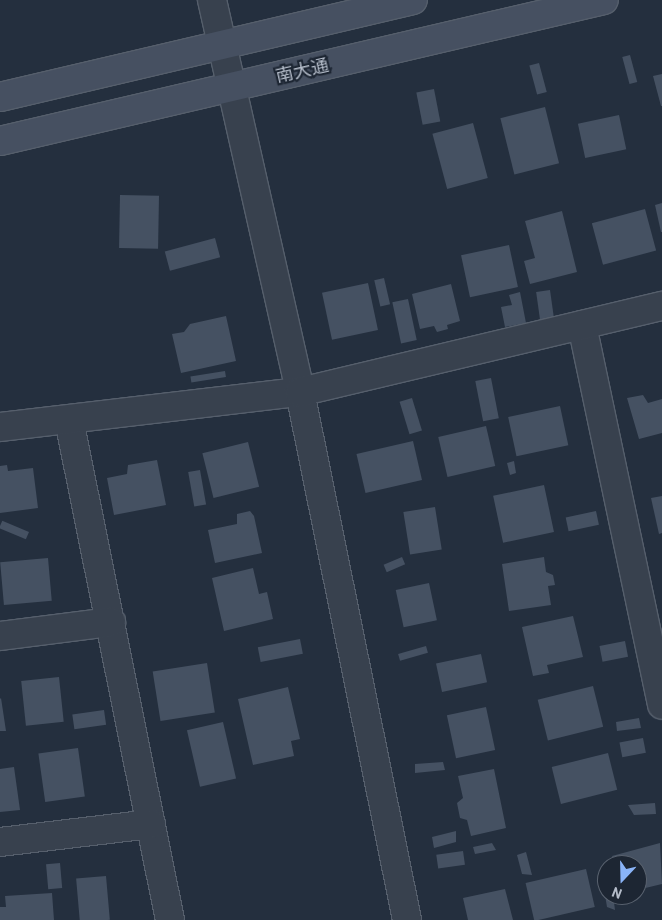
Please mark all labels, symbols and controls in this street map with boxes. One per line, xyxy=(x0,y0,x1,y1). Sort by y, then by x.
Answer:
street label: 南大通 xyxy=(273,53,331,87)
north arrow xyxy=(597,855,647,905)
text: N xyxy=(609,884,624,903)

